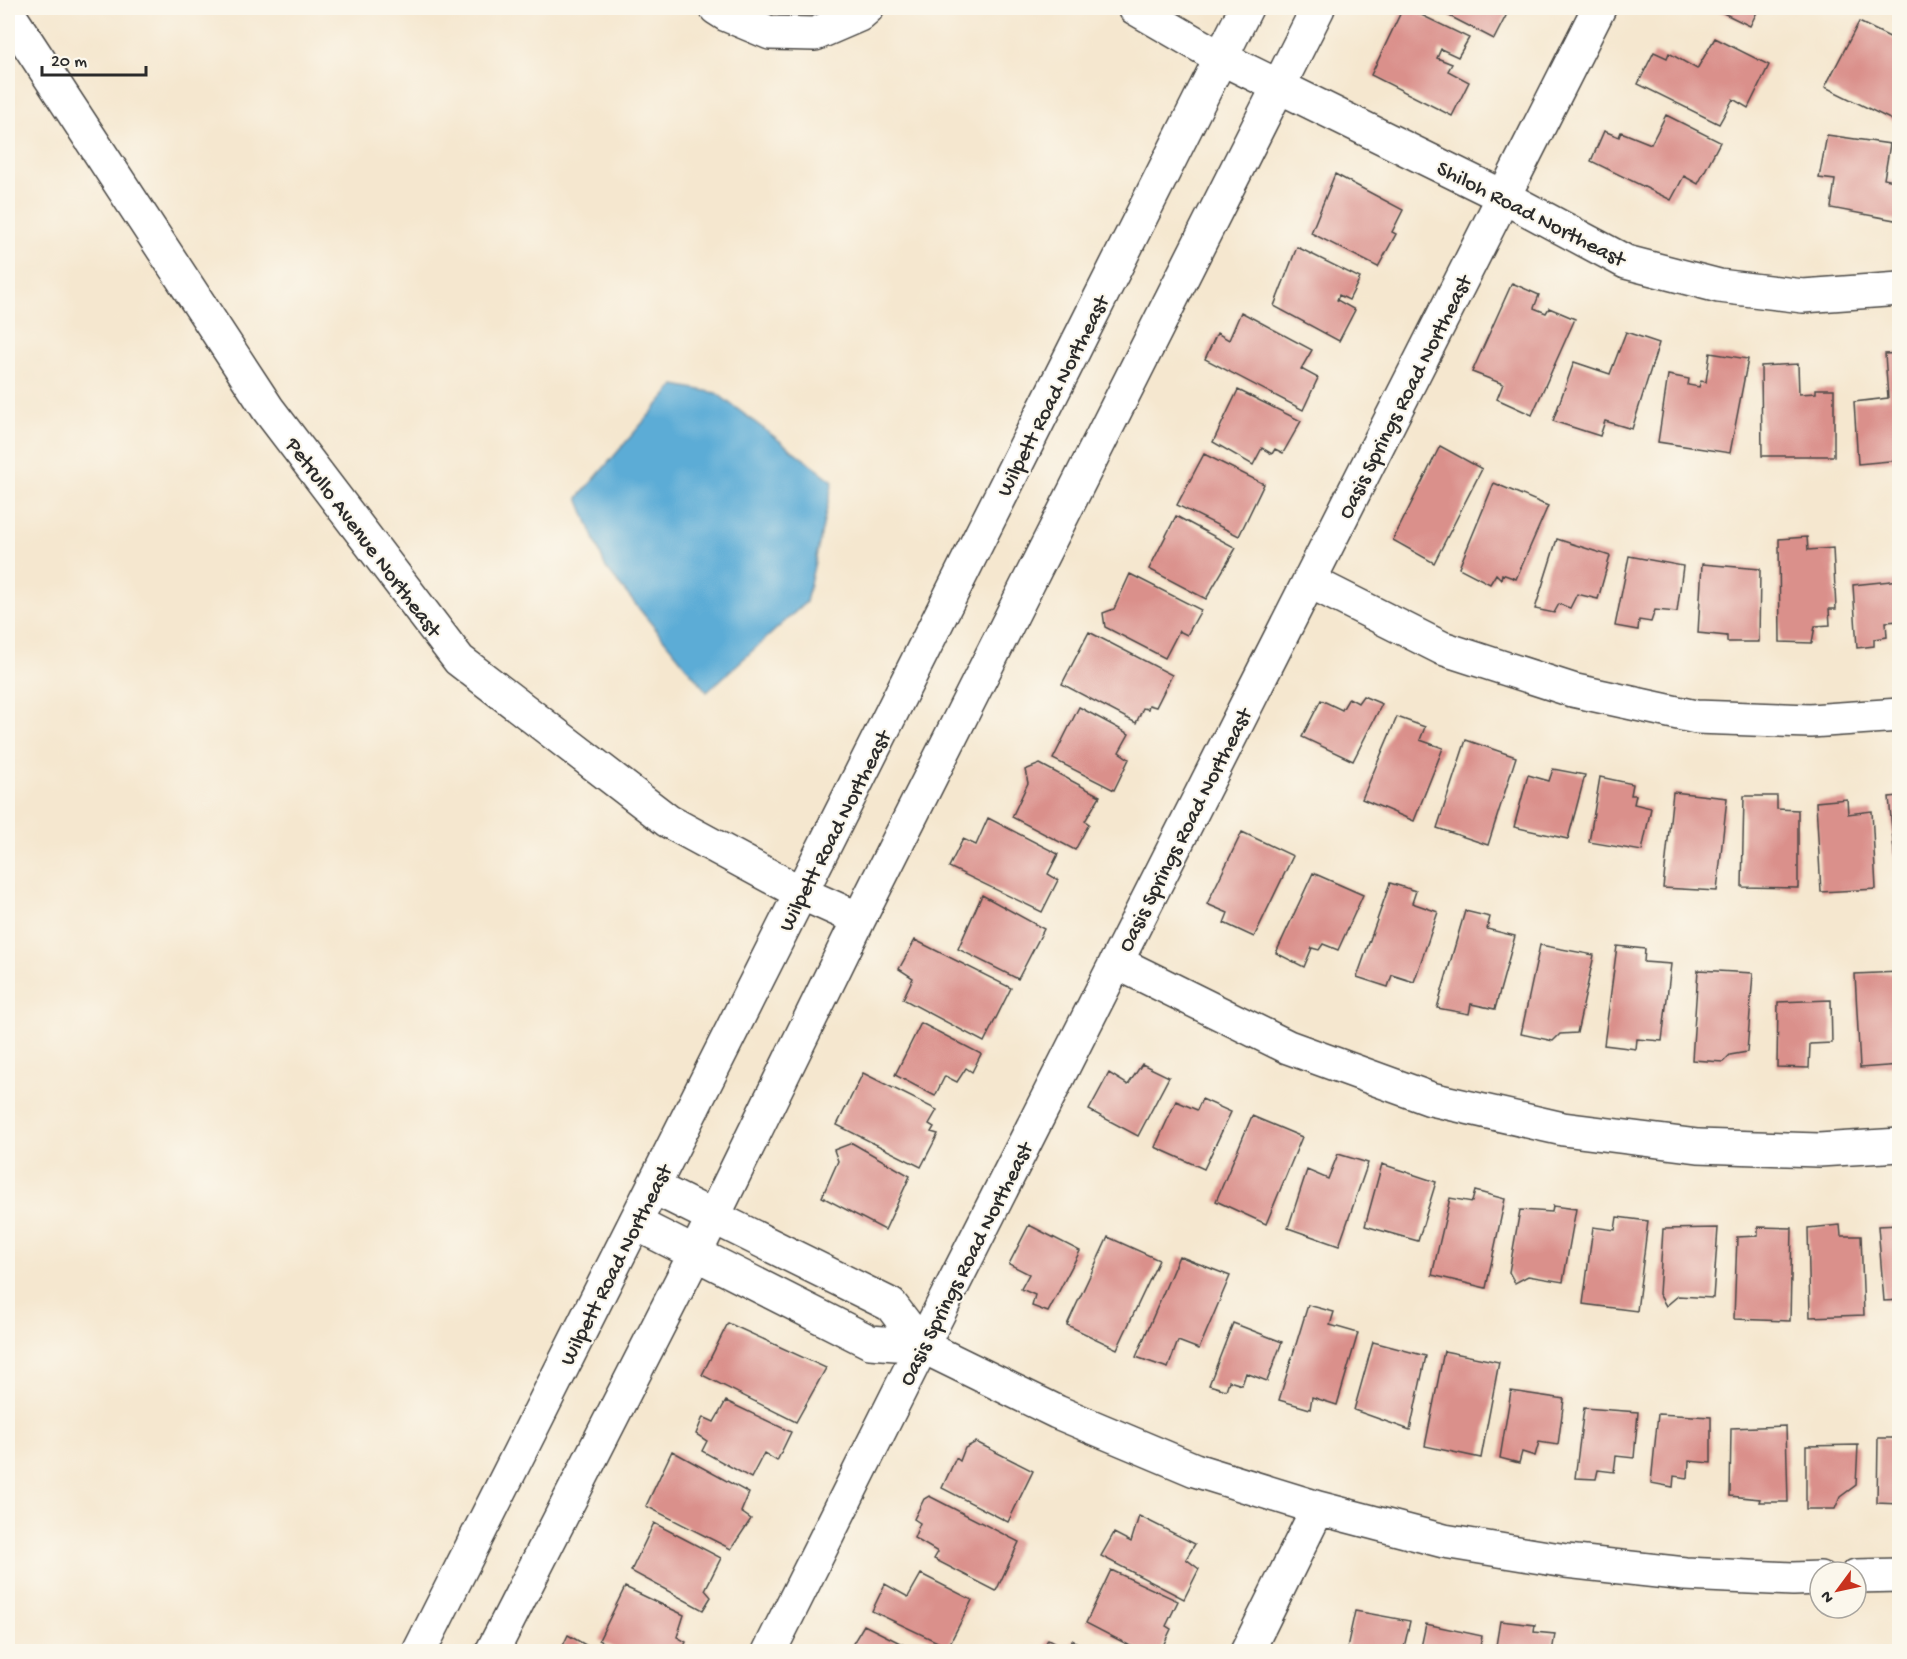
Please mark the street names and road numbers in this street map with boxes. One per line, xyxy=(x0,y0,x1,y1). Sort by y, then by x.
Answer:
street label: Shiloh Road Northeast xyxy=(1431,157,1631,275)
street label: Oasis Springs Road Northeast xyxy=(1334,270,1480,524)
street label: Wilpett Road Northeast xyxy=(993,290,1117,502)
street label: Petrullo Avenue Northeast xyxy=(278,433,447,645)
street label: Oasis Springs Road Northeast xyxy=(1114,703,1260,957)
street label: Wilpett Road Northeast xyxy=(775,725,899,937)
street label: Oasis Springs Road Northeast xyxy=(895,1137,1041,1391)
street label: Wilpett Road Northeast xyxy=(556,1159,680,1371)

